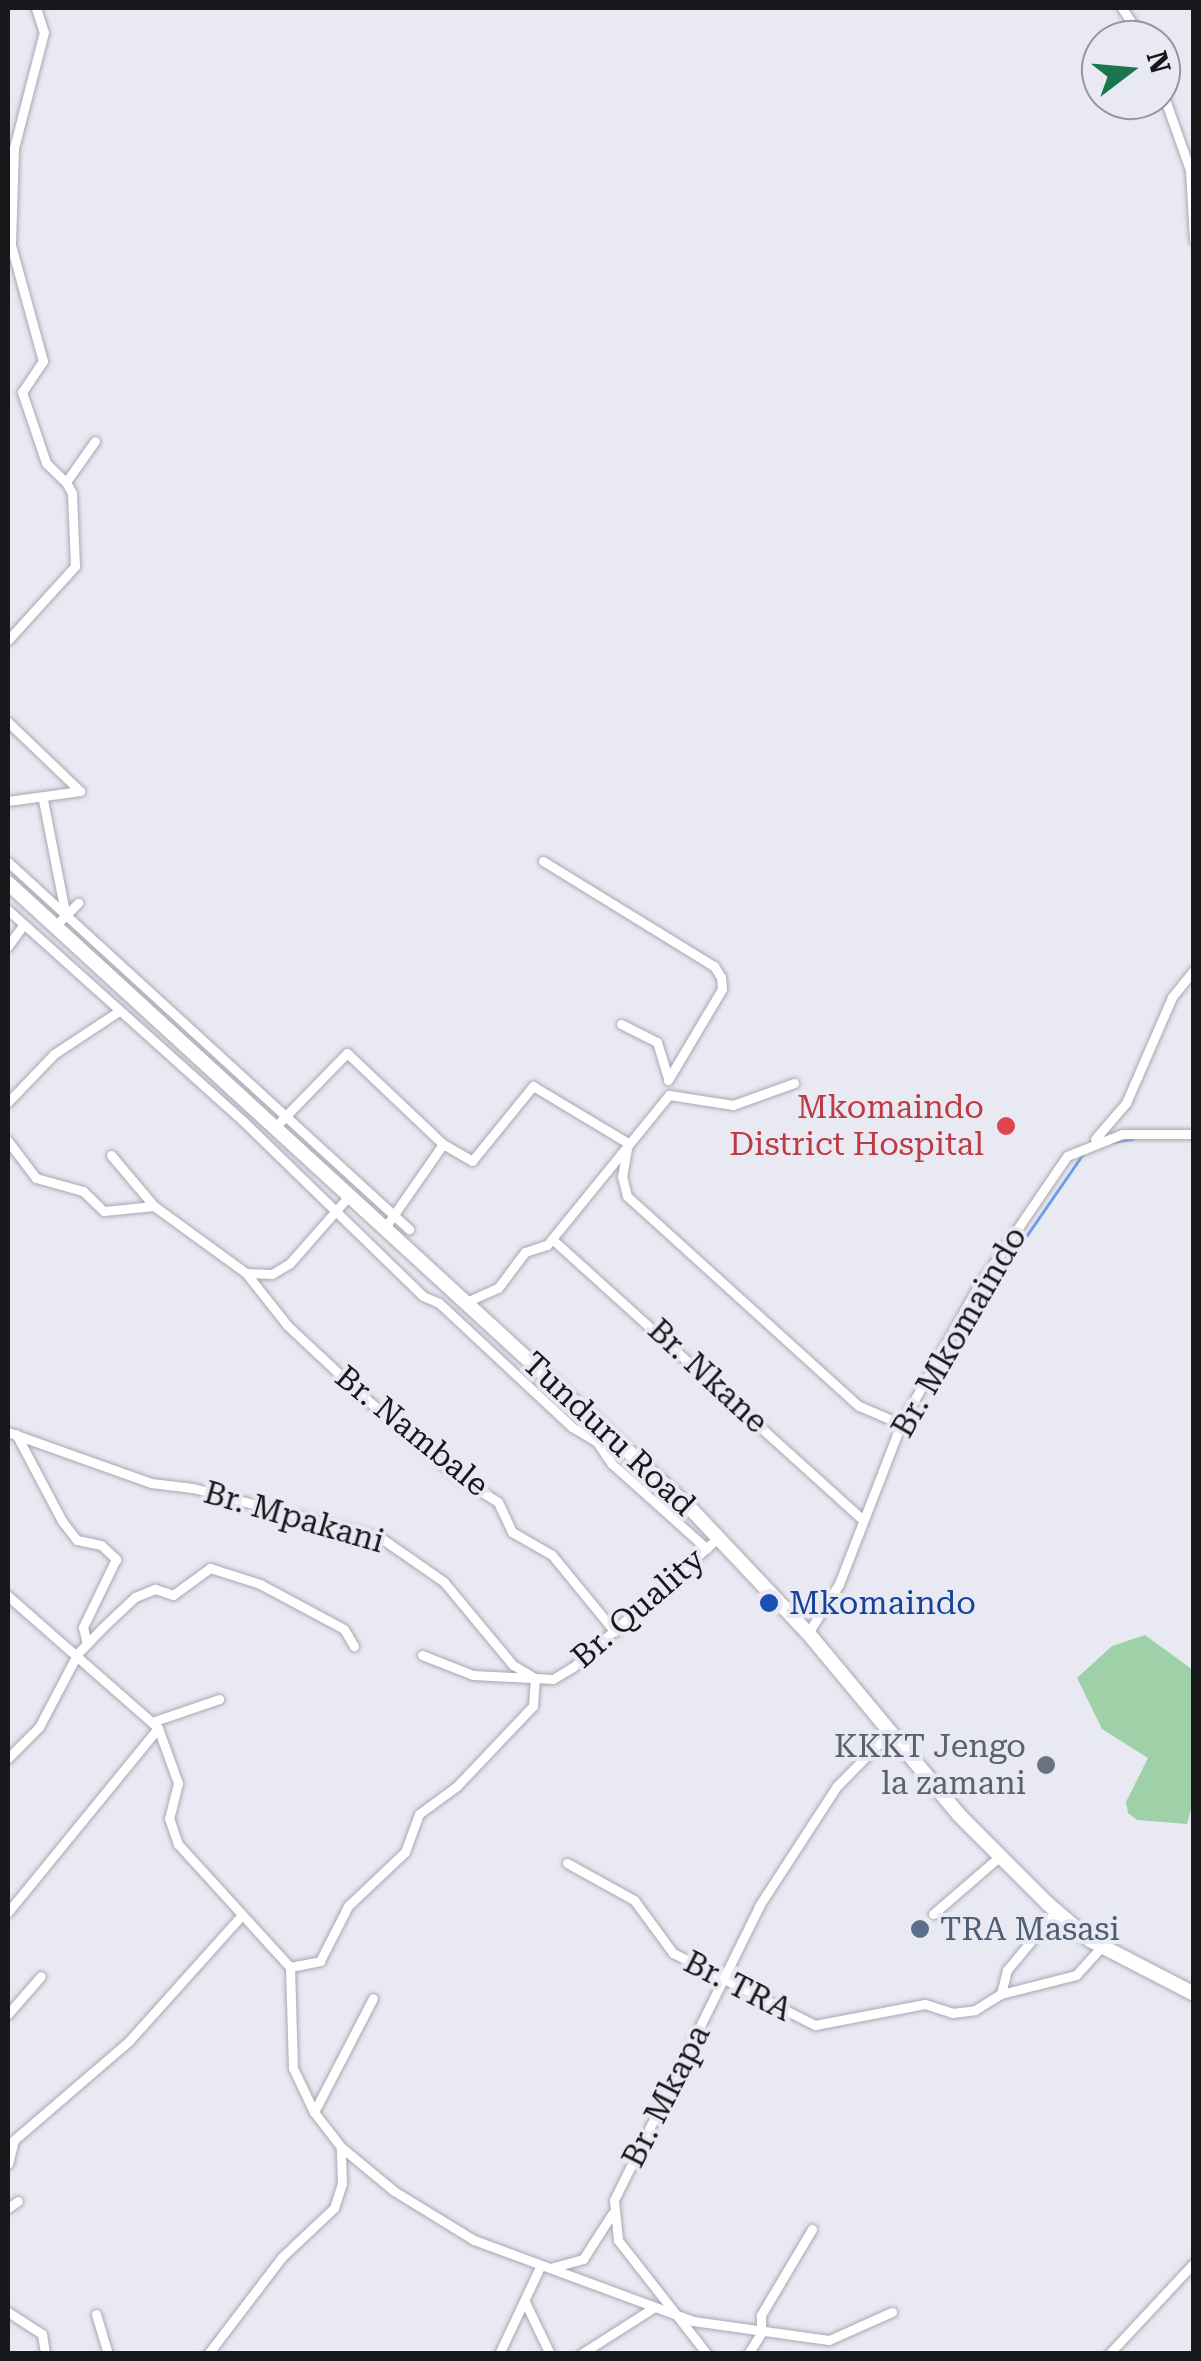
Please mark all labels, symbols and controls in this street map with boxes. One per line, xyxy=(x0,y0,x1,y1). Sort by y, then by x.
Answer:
north arrow xyxy=(1081,20,1181,120)
text: N xyxy=(1140,47,1177,77)
place label: Mkomaindo District Hospital xyxy=(729,1089,984,1164)
marker: Mkomaindo District Hospital xyxy=(993,1113,1019,1139)
street label: Br. Mkomaindo xyxy=(883,1220,1035,1444)
street label: Br. Nkane xyxy=(640,1311,776,1441)
street label: Tunduru Road xyxy=(515,1344,703,1524)
street label: Br. Nambale xyxy=(328,1358,496,1504)
street label: Br. Mpakani xyxy=(200,1473,388,1561)
street label: Br. Quality xyxy=(564,1540,712,1676)
place label: Mkomaindo xyxy=(789,1584,976,1622)
marker: Mkomaindo xyxy=(758,1592,780,1614)
place label: KKKT Jengo la zamani xyxy=(834,1728,1026,1803)
marker: KKKT Jengo la zamani xyxy=(1035,1754,1057,1776)
place label: TRA Masasi xyxy=(940,1910,1120,1948)
marker: TRA Masasi xyxy=(909,1918,931,1940)
street label: Br. TRA xyxy=(678,1943,798,2029)
street label: Br. Mkapa xyxy=(614,2018,718,2174)

